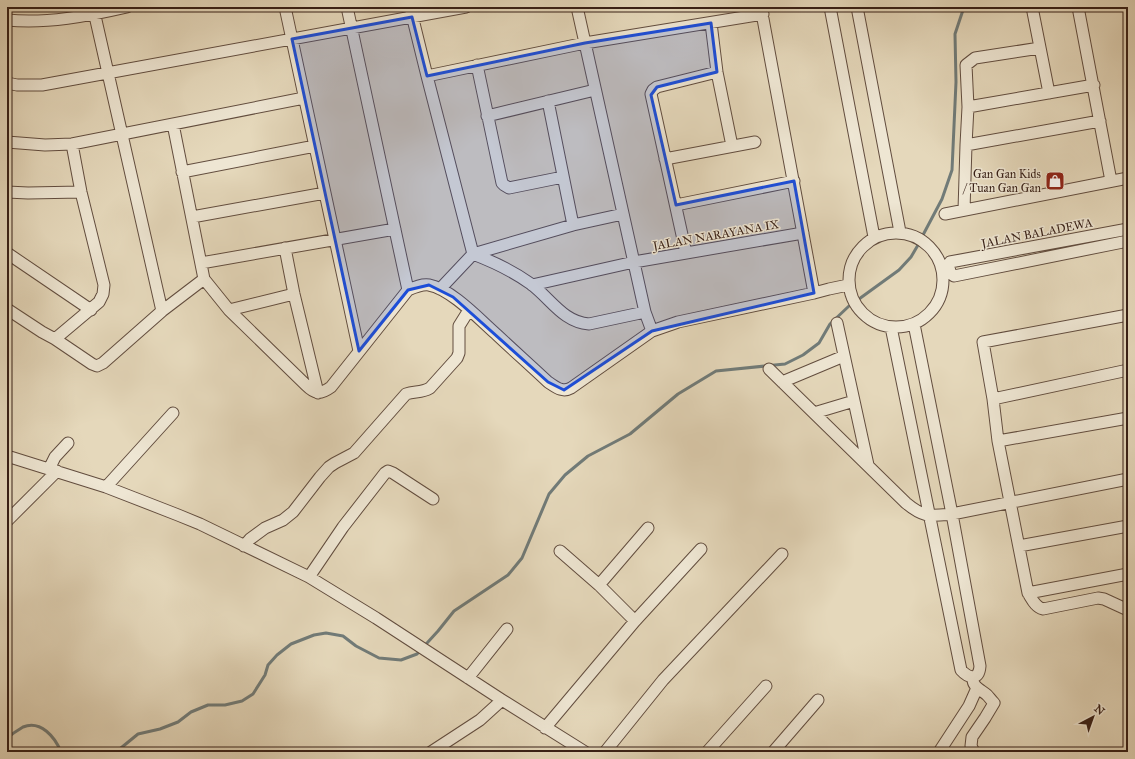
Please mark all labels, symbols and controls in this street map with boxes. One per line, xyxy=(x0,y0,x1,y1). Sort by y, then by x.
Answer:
place label: Gan Gan Kids / Tuan Gan Gan xyxy=(962,167,1042,195)
shop icon: Gan Gan Kids / Tuan Gan Gan xyxy=(1044,170,1066,192)
street label: JALAN BALADEWA xyxy=(978,215,1094,252)
street label: JALAN NARAYANA IX xyxy=(650,217,781,254)
north arrow xyxy=(1073,697,1113,737)
text: N xyxy=(1091,702,1108,718)

